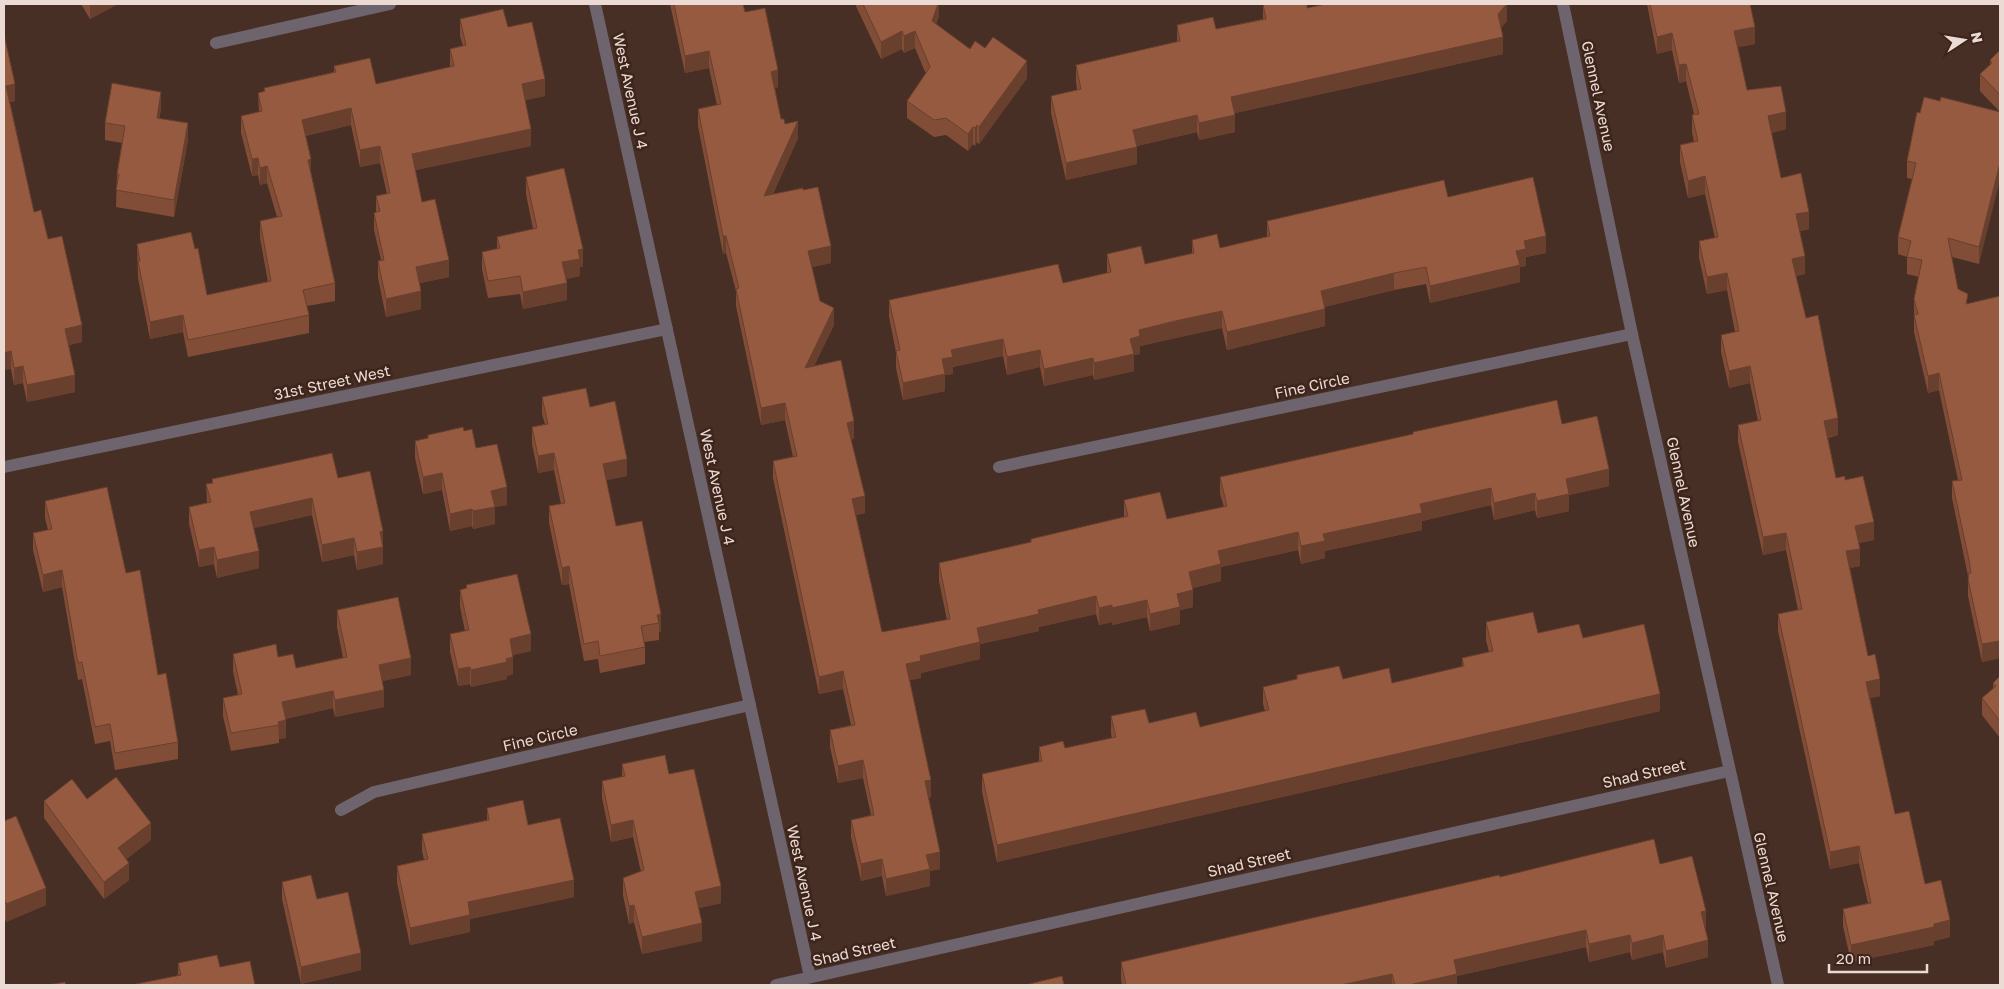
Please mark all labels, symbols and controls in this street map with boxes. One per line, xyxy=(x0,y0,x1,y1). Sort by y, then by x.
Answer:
north arrow xyxy=(1939,15,1989,65)
text: N xyxy=(1968,30,1987,44)
street label: West Avenue J 4 xyxy=(610,31,652,151)
street label: Glennel Avenue xyxy=(1578,39,1620,153)
street label: 31st Street West xyxy=(272,361,392,403)
street label: Fine Circle xyxy=(1273,368,1351,402)
street label: West Avenue J 4 xyxy=(697,427,739,547)
street label: Glennel Avenue xyxy=(1663,435,1705,549)
street label: Fine Circle xyxy=(501,720,579,754)
street label: Shad Street xyxy=(1601,755,1687,791)
street label: West Avenue J 4 xyxy=(784,823,826,943)
street label: Glennel Avenue xyxy=(1751,830,1793,944)
street label: Shad Street xyxy=(1206,844,1292,880)
street label: Shad Street xyxy=(811,933,897,969)
scale bar xyxy=(1829,942,1926,974)
text: 20 m xyxy=(1836,949,1871,967)

